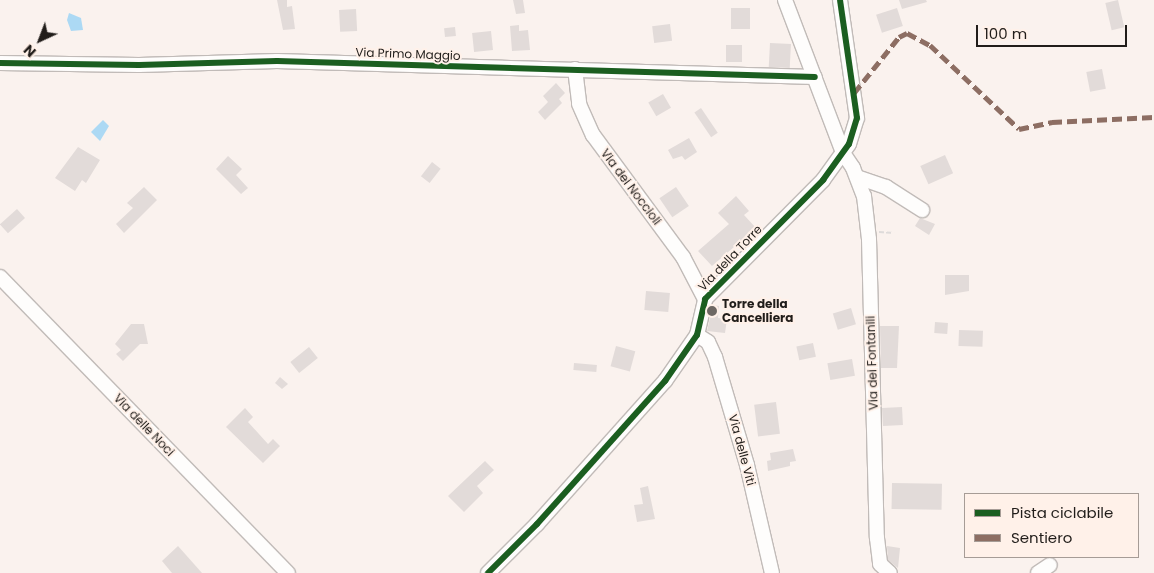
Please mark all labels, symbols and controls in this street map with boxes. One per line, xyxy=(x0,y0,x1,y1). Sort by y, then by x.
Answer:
north arrow xyxy=(15,15,65,65)
scale bar xyxy=(979,15,1130,47)
text: 100 m xyxy=(984,23,1027,44)
text: N xyxy=(19,40,40,62)
street label: Via Primo Maggio xyxy=(355,45,461,63)
street label: Via dei Noccioli xyxy=(598,146,664,228)
street label: Via della Torre xyxy=(695,222,765,294)
place label: Torre della Cancelliera xyxy=(722,297,793,325)
marker: Torre della Cancelliera xyxy=(706,305,718,317)
street label: Via dei Fontanili xyxy=(863,316,881,410)
street label: Via delle Noci xyxy=(111,391,177,459)
street label: Via delle Viti xyxy=(726,413,758,487)
legend xyxy=(964,493,1139,558)
text: Pista ciclabile xyxy=(1011,502,1113,523)
text: Sentiero xyxy=(1011,527,1072,548)

